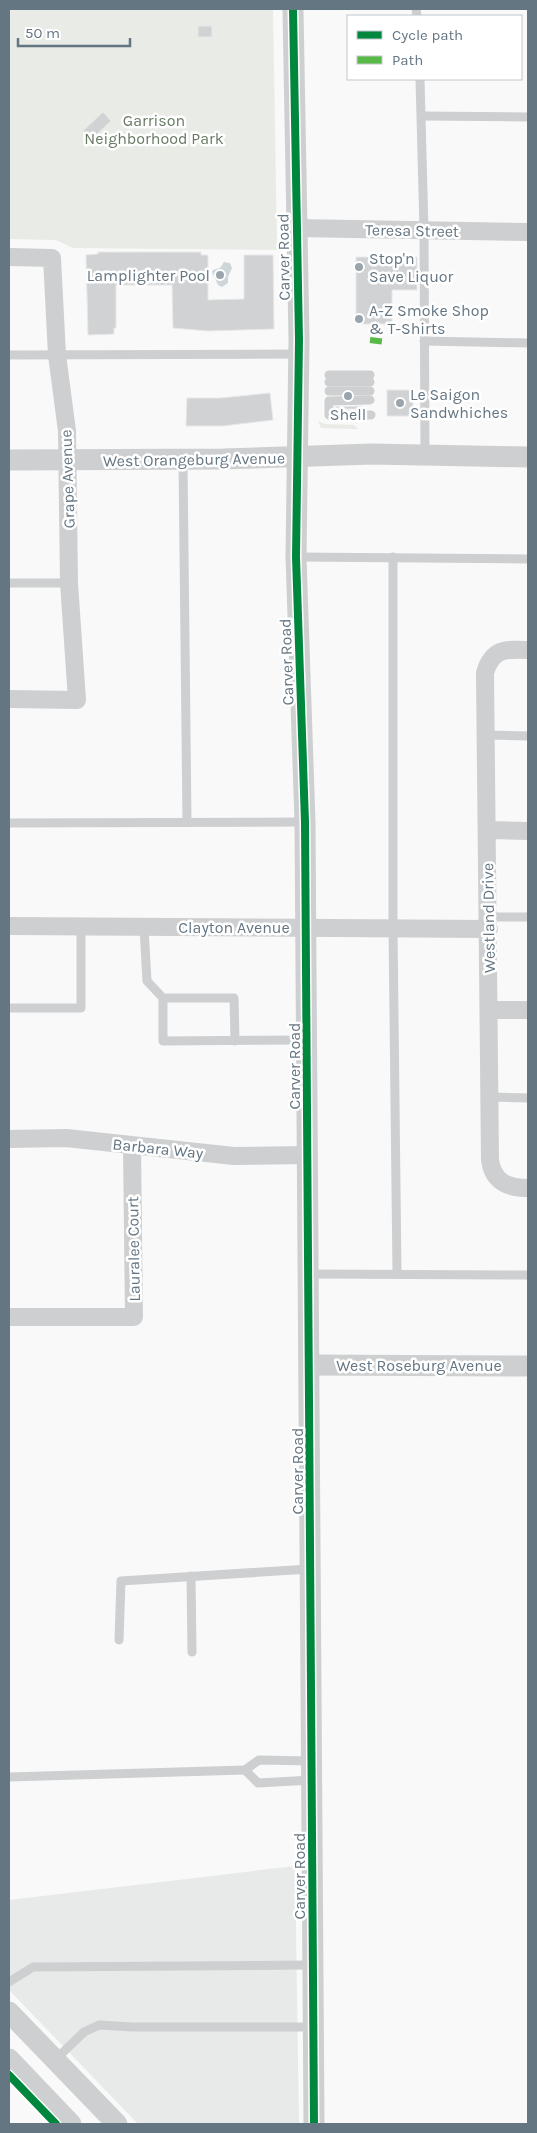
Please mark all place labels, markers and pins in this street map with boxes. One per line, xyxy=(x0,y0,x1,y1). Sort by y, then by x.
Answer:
place label: Stop'n Save Liquor xyxy=(369,249,454,286)
marker: Stop'n Save Liquor xyxy=(353,261,365,273)
place label: Lamplighter Pool xyxy=(87,266,210,285)
marker: Lamplighter Pool xyxy=(214,269,226,281)
place label: A-Z Smoke Shop & T-Shirts xyxy=(369,301,489,338)
marker: A-Z Smoke Shop & T-Shirts xyxy=(353,313,365,325)
place label: Le Saigon Sandwhiches xyxy=(410,385,508,422)
marker: Shell xyxy=(342,390,354,402)
marker: Le Saigon Sandwhiches xyxy=(394,397,406,409)
place label: Shell xyxy=(330,405,366,424)

